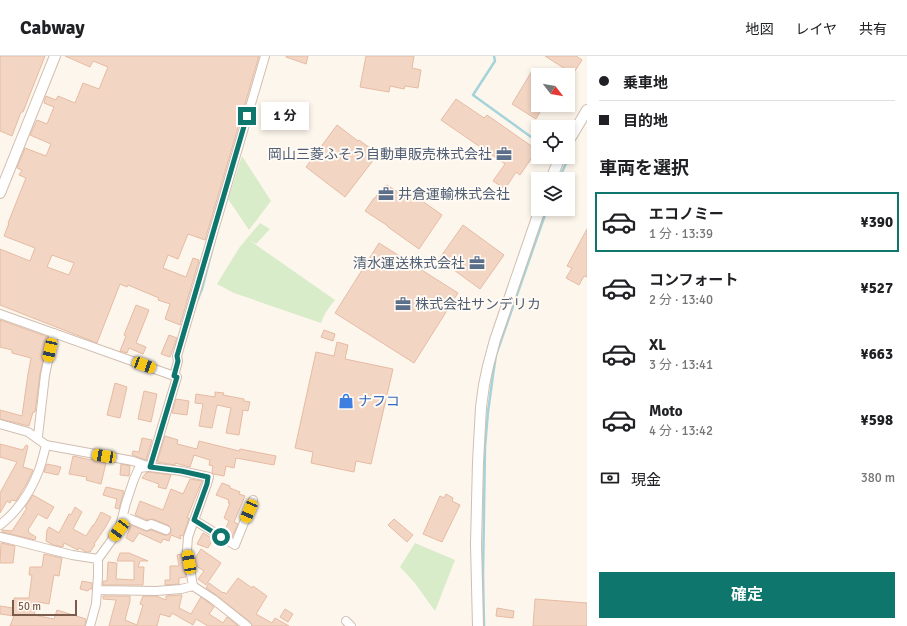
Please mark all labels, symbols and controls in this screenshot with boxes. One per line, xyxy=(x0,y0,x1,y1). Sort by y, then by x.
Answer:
text: Cabway xyxy=(20,16,85,40)
text: 地図 xyxy=(745,21,773,38)
text: レイヤ xyxy=(795,21,837,38)
text: 共有 xyxy=(859,21,887,38)
north arrow xyxy=(531,68,575,112)
map controls xyxy=(531,68,575,216)
text: 乗車地 xyxy=(623,74,668,92)
callout: 1 分 xyxy=(261,102,309,130)
route end xyxy=(238,107,256,125)
text: 1 分 xyxy=(274,108,296,124)
text: 目的地 xyxy=(623,112,668,130)
button: locate xyxy=(531,120,575,164)
office icon: 岡山三菱ふそう自動車販売株式会社 xyxy=(495,145,513,163)
place label: 岡山三菱ふそう自動車販売株式会社 xyxy=(268,146,492,163)
text: 車両を選択 xyxy=(599,157,689,179)
button: layers xyxy=(531,172,575,216)
office icon: 井倉運輸株式会社 xyxy=(377,185,395,203)
place label: 井倉運輸株式会社 xyxy=(398,186,510,203)
icon: car xyxy=(601,204,637,240)
text: エコノミー xyxy=(649,205,724,223)
text: ¥390 xyxy=(861,213,893,231)
text: 1 分 · 13:39 xyxy=(649,226,713,242)
office icon: 清水運送株式会社 xyxy=(468,254,486,272)
place label: 清水運送株式会社 xyxy=(353,255,465,272)
icon: car xyxy=(601,270,637,306)
text: コンフォート xyxy=(649,271,739,289)
text: ¥527 xyxy=(861,279,893,297)
text: 2 分 · 13:40 xyxy=(649,292,713,308)
office icon: 株式会社サンデリカ xyxy=(394,295,412,313)
place label: 株式会社サンデリカ xyxy=(415,296,541,313)
icon: car xyxy=(601,336,637,372)
text: XL xyxy=(649,336,666,354)
car xyxy=(42,337,58,363)
text: ¥663 xyxy=(861,345,893,363)
car xyxy=(131,355,157,375)
text: 3 分 · 13:41 xyxy=(649,357,713,373)
shop icon: ナフコ xyxy=(337,392,355,410)
place label: ナフコ xyxy=(358,393,400,410)
icon: car xyxy=(601,402,637,438)
text: Moto xyxy=(649,402,683,420)
text: ¥598 xyxy=(861,411,893,429)
text: 4 分 · 13:42 xyxy=(649,423,713,439)
car xyxy=(91,448,117,464)
icon: cash xyxy=(599,467,621,489)
text: 380 m xyxy=(861,470,895,486)
text: 現金 xyxy=(631,471,661,489)
car xyxy=(239,498,259,524)
car xyxy=(107,517,131,543)
route start xyxy=(212,528,230,546)
car xyxy=(181,549,197,575)
button: 確定 xyxy=(599,572,895,618)
scale bar xyxy=(12,598,77,617)
text: 50 m xyxy=(18,600,41,613)

